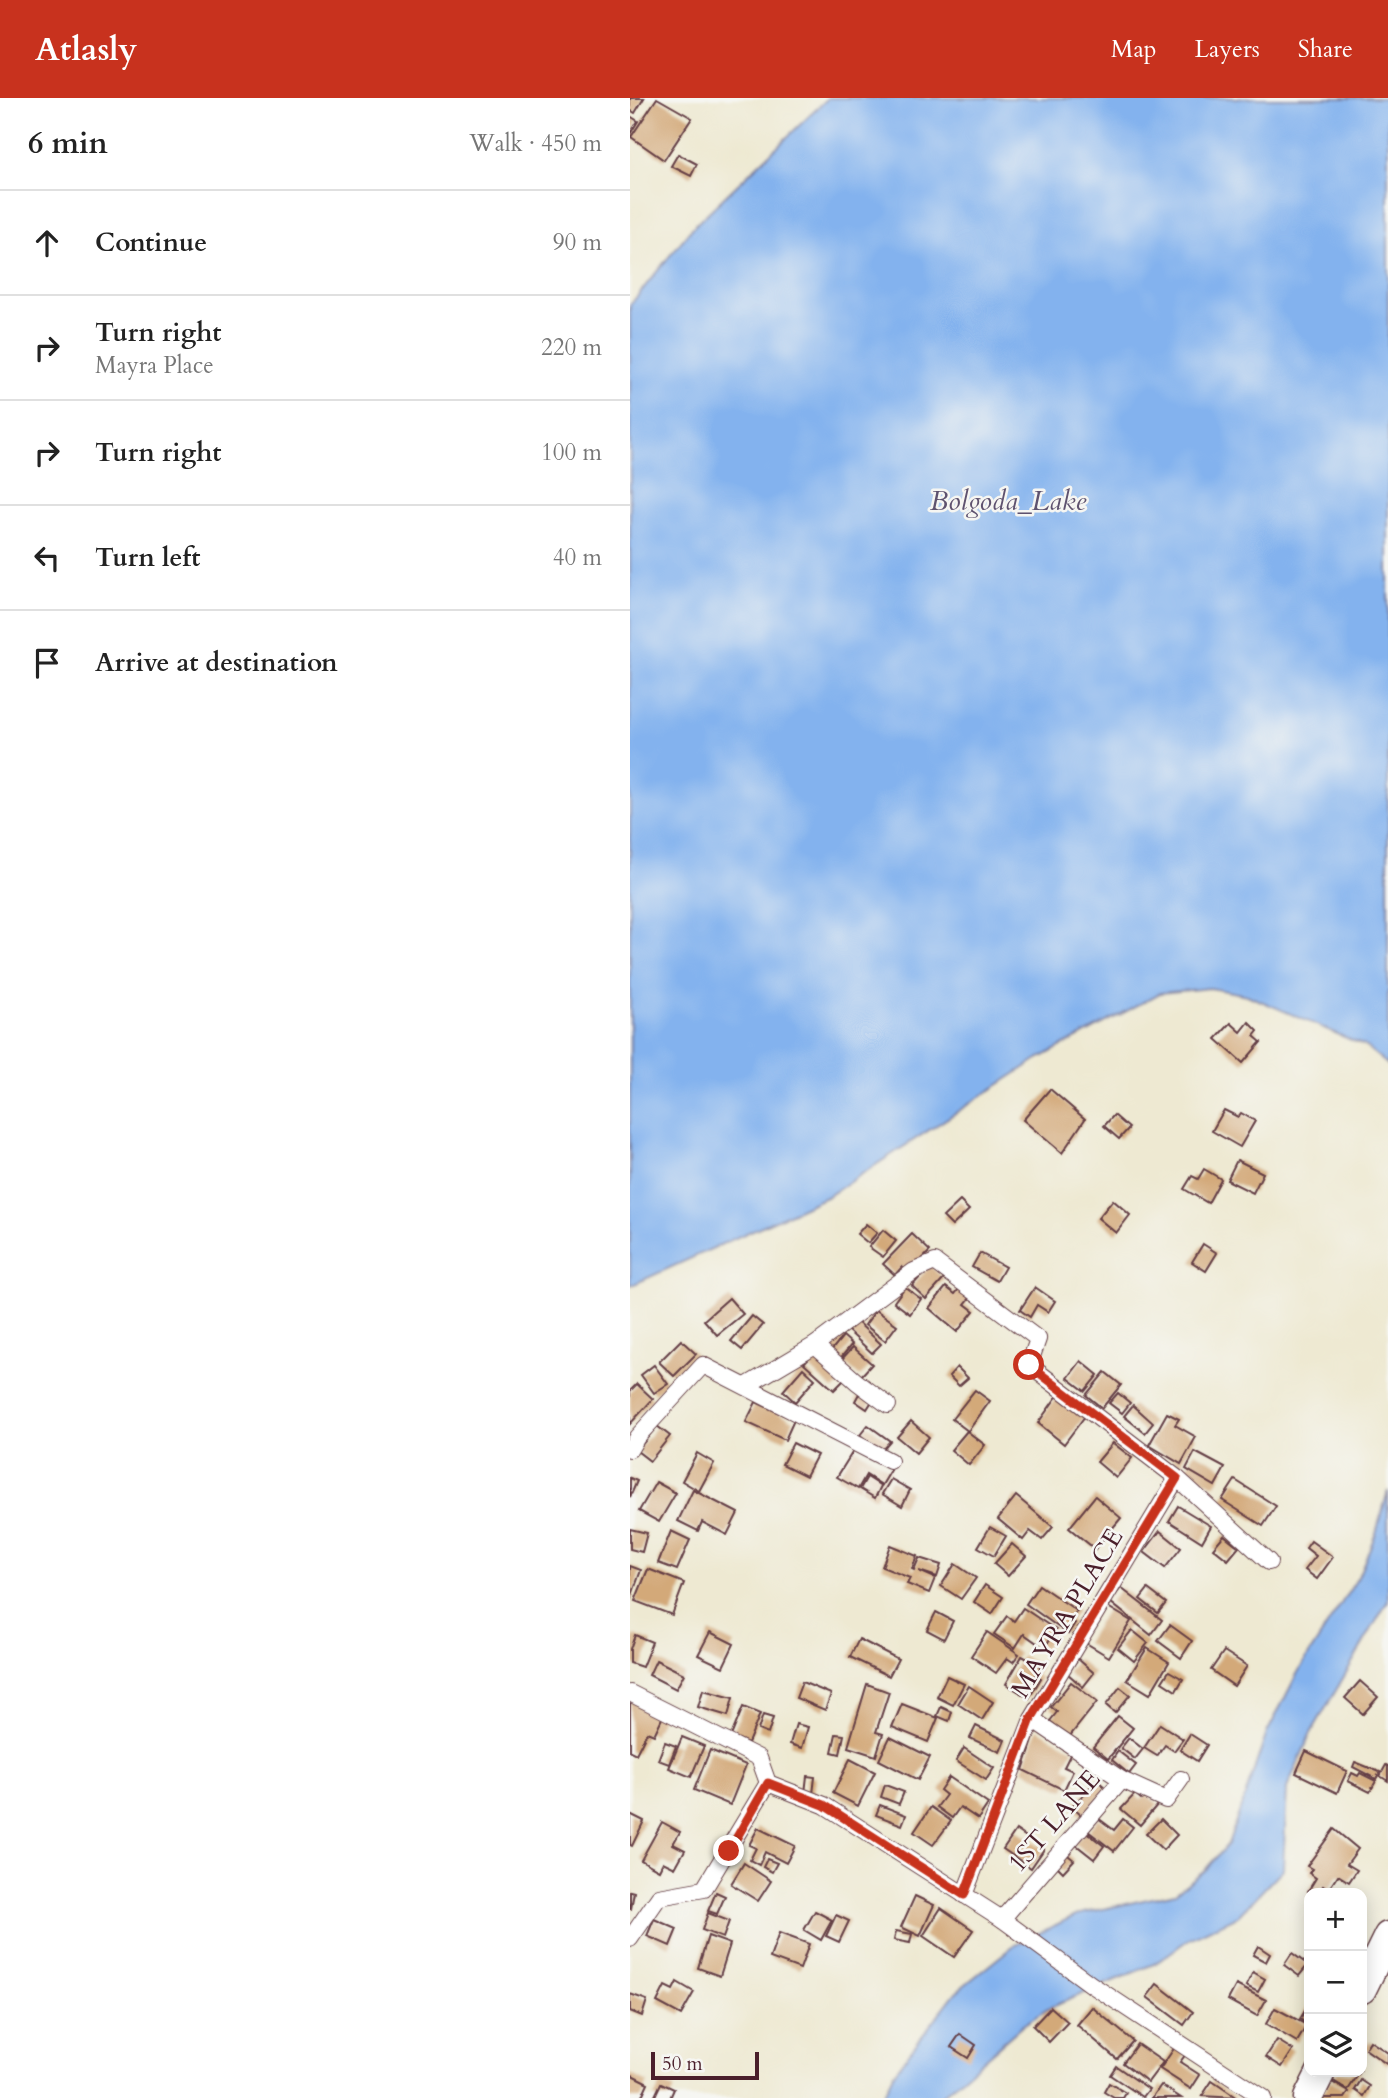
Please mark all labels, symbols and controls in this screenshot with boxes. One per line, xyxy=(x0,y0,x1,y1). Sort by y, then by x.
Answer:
text: Atlasly xyxy=(35,27,137,72)
text: Map xyxy=(1111,33,1157,66)
text: Layers xyxy=(1195,33,1260,66)
text: Share xyxy=(1298,33,1353,66)
text: 6 min xyxy=(28,123,108,164)
text: Walk · 450 m xyxy=(469,128,602,159)
icon: ahead xyxy=(28,224,66,262)
text: Continue xyxy=(95,225,207,260)
text: 90 m xyxy=(553,227,602,258)
text: Turn right xyxy=(95,315,222,350)
icon: right xyxy=(28,329,66,367)
text: 220 m xyxy=(541,332,602,363)
text: Mayra Place xyxy=(95,350,214,381)
icon: right xyxy=(28,434,66,472)
text: Turn right xyxy=(95,435,222,470)
text: 100 m xyxy=(541,437,602,468)
water label: Bolgoda_Lake xyxy=(930,482,1087,520)
icon: left xyxy=(28,539,66,577)
text: Turn left xyxy=(95,540,200,575)
text: 40 m xyxy=(553,542,602,573)
icon: arrive xyxy=(28,644,66,682)
text: Arrive at destination xyxy=(95,645,338,680)
route start xyxy=(1013,1349,1044,1380)
street label: MAYRA PLACE xyxy=(1003,1522,1131,1704)
street label: 1ST LANE xyxy=(1000,1762,1108,1880)
route end xyxy=(713,1835,744,1866)
map controls xyxy=(1304,1888,1367,2077)
button: + xyxy=(1304,1888,1367,1951)
button: − xyxy=(1304,1951,1367,2014)
button: layers xyxy=(1304,2014,1367,2077)
scale bar xyxy=(651,2049,760,2081)
text: 50 m xyxy=(662,2051,703,2077)

